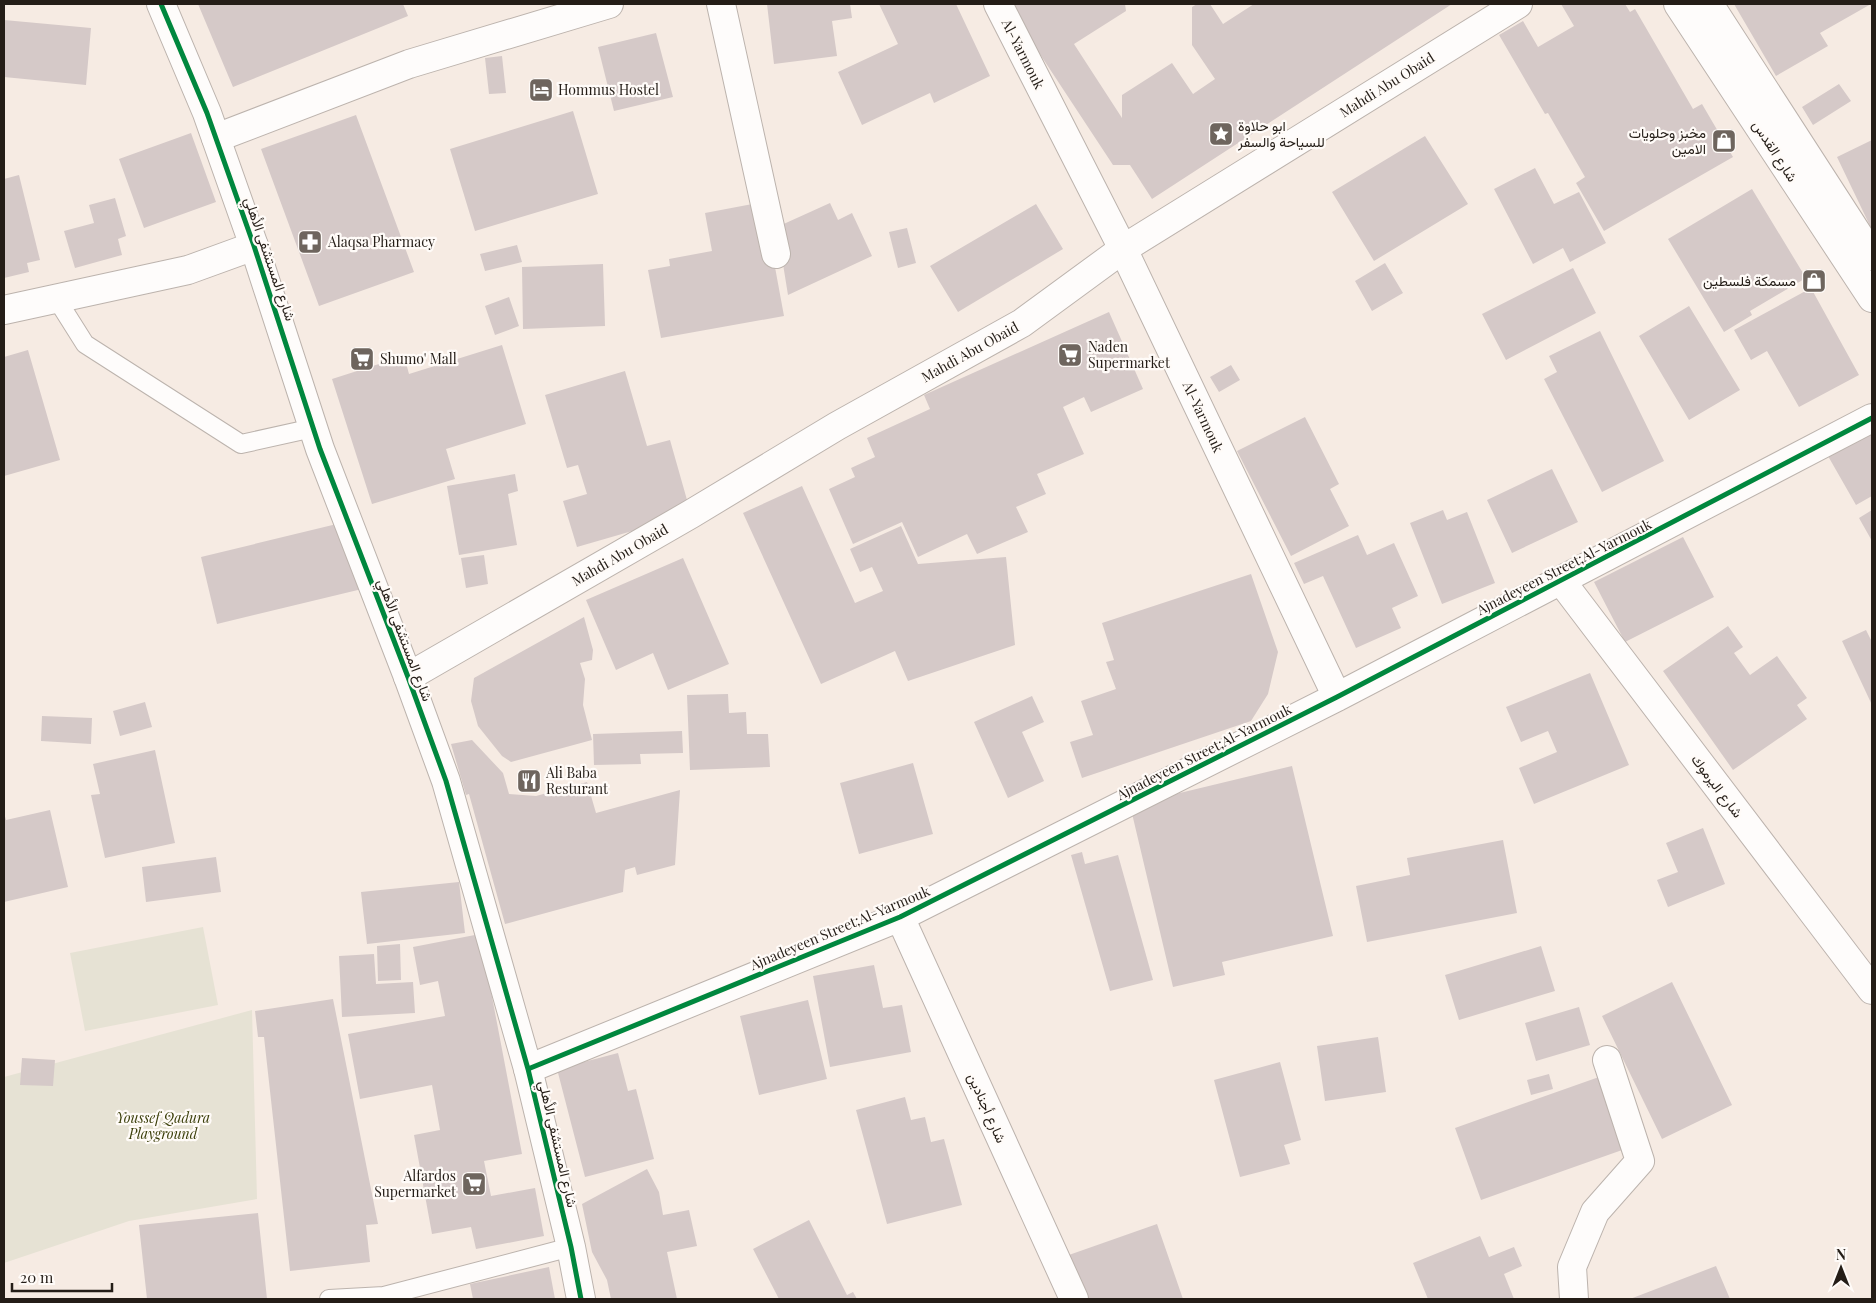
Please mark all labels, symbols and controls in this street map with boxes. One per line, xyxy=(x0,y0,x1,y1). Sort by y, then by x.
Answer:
street label: Al-Yarmouk xyxy=(997,15,1049,92)
street label: Mahdi Abu Obaid xyxy=(1336,48,1438,121)
hotel icon: Hommus Hostel xyxy=(528,77,554,103)
place label: Hommus Hostel xyxy=(558,80,659,99)
place label: ابو حلاوة للسياحة والسفر xyxy=(1237,116,1325,151)
street label: شارع القدس xyxy=(1747,116,1802,186)
place icon: ابو حلاوة للسياحة والسفر xyxy=(1208,121,1234,147)
place label: مخبز وحلويات الامين xyxy=(1629,123,1706,158)
shop icon: مخبز وحلويات الامين xyxy=(1711,128,1737,154)
street label: شارع المستشفى الأهلي xyxy=(238,194,301,324)
pharmacy icon: Alaqsa Pharmacy xyxy=(297,229,323,255)
place label: Alaqsa Pharmacy xyxy=(327,232,435,251)
shop icon: مسمكة فلسطين xyxy=(1801,268,1827,294)
place label: مسمكة فلسطين xyxy=(1703,271,1796,290)
street label: Mahdi Abu Obaid xyxy=(918,317,1022,386)
place label: Naden Supermarket xyxy=(1088,337,1171,372)
supermarket icon: Naden Supermarket xyxy=(1057,342,1083,368)
supermarket icon: Shumo' Mall xyxy=(349,346,375,372)
place label: Shumo' Mall xyxy=(380,349,457,368)
street label: Al-Yarmouk xyxy=(1178,377,1228,456)
street label: Ajnadeyeen Street;Al-Yarmouk xyxy=(1472,514,1655,619)
street label: Mahdi Abu Obaid xyxy=(568,519,671,590)
street label: شارع المستشفى الأهلي xyxy=(371,576,438,705)
street label: Ajnadeyeen Street;Al-Yarmouk xyxy=(1112,699,1295,804)
street label: شارع اليرموك xyxy=(1686,750,1748,823)
place label: Ali Baba Resturant xyxy=(545,763,609,798)
restaurant icon: Ali Baba Resturant xyxy=(516,768,542,794)
street label: Ajnadeyeen Street;Al-Yarmouk xyxy=(746,881,933,975)
street label: شارع أجنادين xyxy=(962,1070,1011,1146)
street label: شارع المستشفى الأهلي xyxy=(532,1079,582,1210)
park label: Youssef Qadura Playground xyxy=(116,1108,210,1143)
place label: Alfardos Supermarket xyxy=(374,1166,457,1201)
supermarket icon: Alfardos Supermarket xyxy=(461,1171,487,1197)
north arrow xyxy=(1816,1243,1866,1293)
text: N xyxy=(1836,1245,1846,1264)
scale bar xyxy=(12,1260,112,1292)
text: 20 m xyxy=(20,1267,54,1287)

